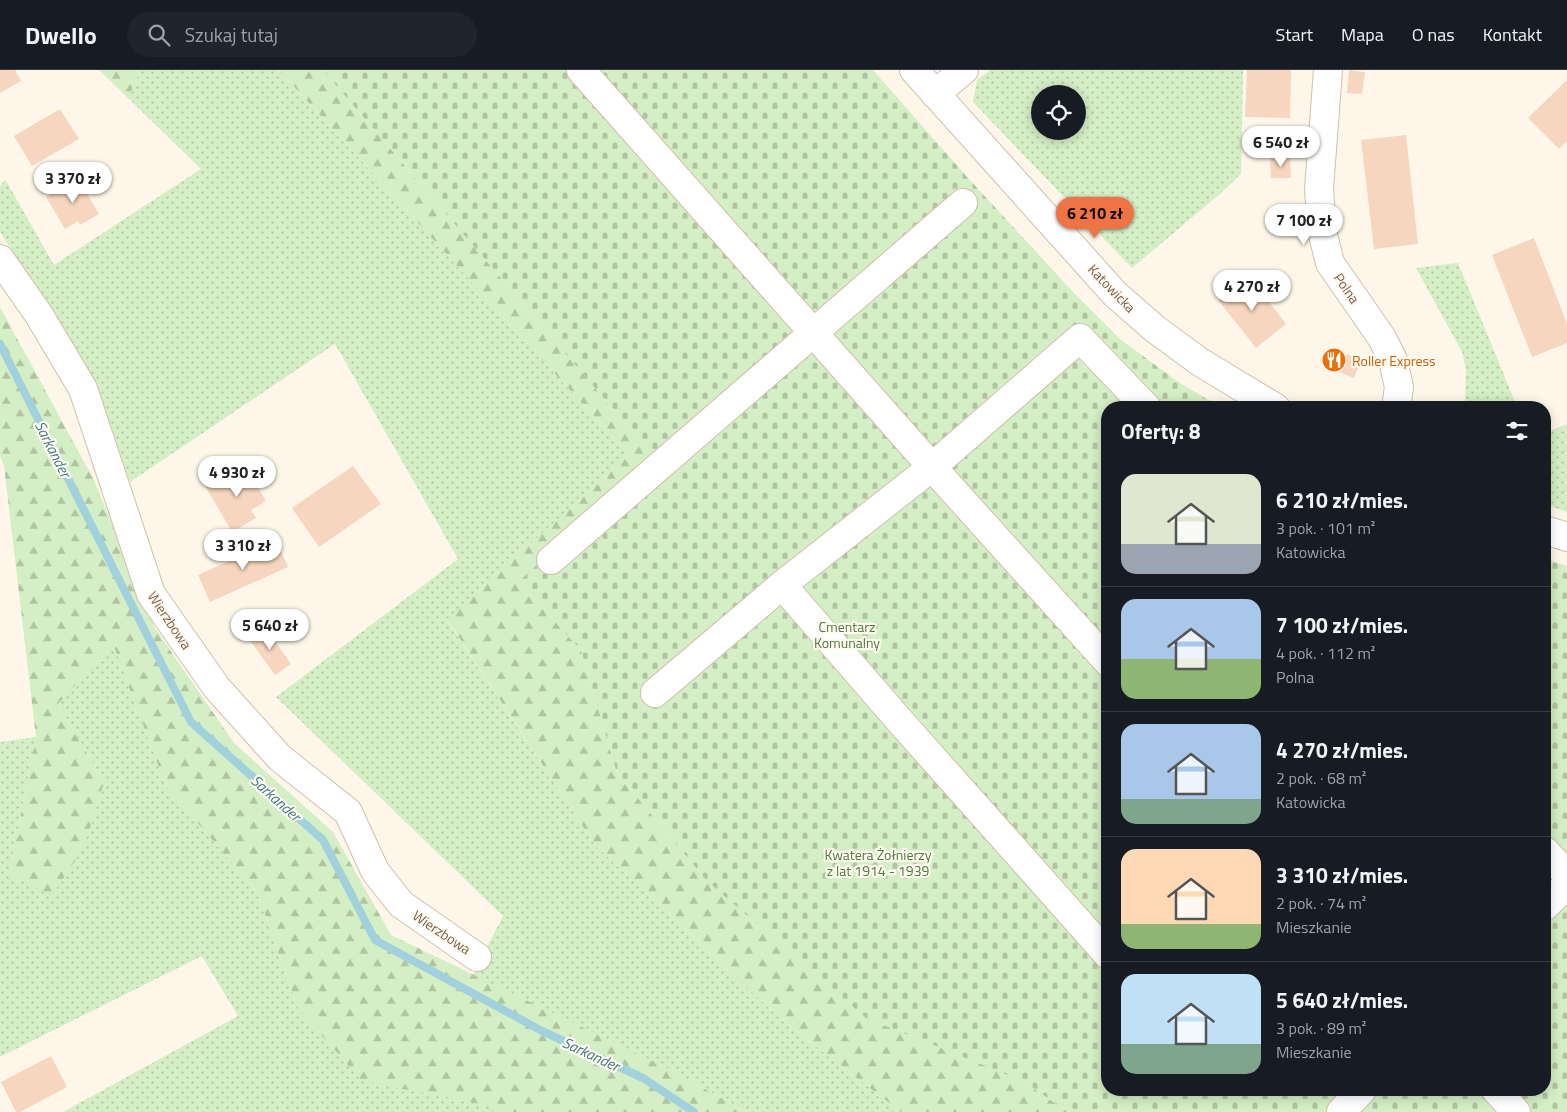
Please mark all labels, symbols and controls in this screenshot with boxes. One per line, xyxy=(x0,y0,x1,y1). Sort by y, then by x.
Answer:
search box xyxy=(127,12,477,57)
text: Dwello xyxy=(25,17,97,53)
text: Szukaj tutaj xyxy=(185,20,278,49)
icon: search xyxy=(145,21,173,49)
text: Start xyxy=(1276,21,1313,48)
text: Mapa xyxy=(1341,21,1384,48)
text: O nas xyxy=(1412,21,1455,48)
text: Kontakt xyxy=(1483,21,1542,48)
map controls xyxy=(1031,85,1086,140)
button: locate xyxy=(1031,85,1086,140)
pin: 6 540 zł xyxy=(1229,126,1333,168)
text: 6 540 zł xyxy=(1253,130,1309,154)
pin: 3 370 zł xyxy=(21,162,125,204)
text: 3 370 zł xyxy=(45,166,101,190)
pin: 6 210 zł xyxy=(1043,196,1147,239)
text: 6 210 zł xyxy=(1067,201,1123,225)
pin: 7 100 zł xyxy=(1252,204,1356,246)
text: 7 100 zł xyxy=(1276,208,1332,232)
street label: Katowicka xyxy=(1083,259,1141,317)
street label: Polna xyxy=(1329,268,1365,308)
pin: 4 270 zł xyxy=(1200,270,1304,312)
text: 4 270 zł xyxy=(1224,274,1280,298)
restaurant icon: Roller Express xyxy=(1321,347,1347,373)
place label: Roller Express xyxy=(1352,350,1436,371)
text: Oferty: 8 xyxy=(1121,415,1201,447)
water label: Sarkander xyxy=(29,417,78,483)
icon: filters xyxy=(1503,417,1531,445)
pin: 4 930 zł xyxy=(185,456,289,498)
text: 4 930 zł xyxy=(209,460,265,484)
text: 6 210 zł/mies. xyxy=(1276,484,1408,516)
icon: home xyxy=(1161,494,1221,554)
text: 3 pok. · 101 m² xyxy=(1276,516,1375,540)
pin: 3 310 zł xyxy=(191,528,295,571)
text: 3 310 zł xyxy=(215,533,271,557)
text: Katowicka xyxy=(1276,540,1345,564)
street label: Wierzbowa xyxy=(143,587,197,653)
pin: 5 640 zł xyxy=(218,608,322,651)
text: 7 100 zł/mies. xyxy=(1276,609,1408,641)
text: 5 640 zł xyxy=(242,613,298,637)
park label: Cmentarz Komunalny xyxy=(814,616,880,653)
icon: home xyxy=(1161,619,1221,679)
text: 4 pok. · 112 m² xyxy=(1276,641,1375,665)
text: Polna xyxy=(1276,665,1314,689)
text: 4 270 zł/mies. xyxy=(1276,734,1408,766)
icon: home xyxy=(1161,744,1221,804)
text: 2 pok. · 68 m² xyxy=(1276,766,1366,790)
water label: Sarkander xyxy=(246,769,308,828)
text: Katowicka xyxy=(1276,790,1345,814)
park label: Kwatera Żołnierzy z lat 1914 - 1939 xyxy=(825,844,932,881)
text: 3 310 zł/mies. xyxy=(1276,859,1408,891)
icon: home xyxy=(1161,869,1221,929)
text: 2 pok. · 74 m² xyxy=(1276,891,1366,915)
street label: Wierzbowa xyxy=(409,905,475,959)
text: Mieszkanie xyxy=(1276,915,1352,939)
text: 5 640 zł/mies. xyxy=(1276,984,1408,1016)
icon: home xyxy=(1161,994,1221,1054)
text: 3 pok. · 89 m² xyxy=(1276,1016,1366,1040)
water label: Sarkander xyxy=(559,1031,625,1078)
text: Mieszkanie xyxy=(1276,1040,1352,1064)

